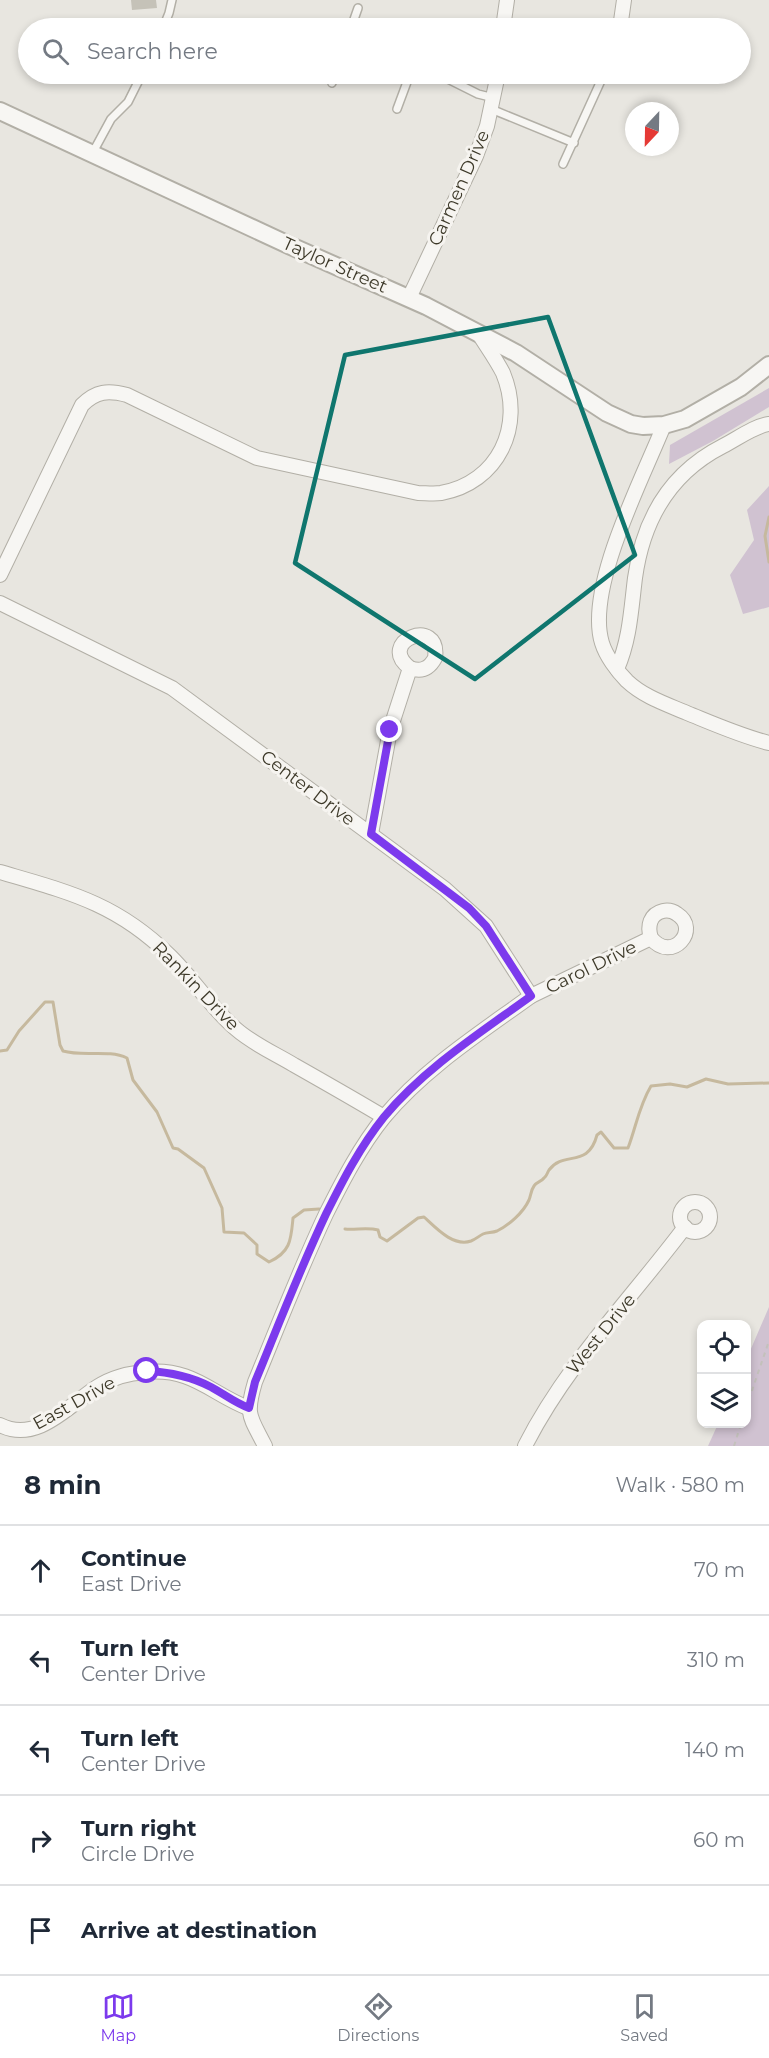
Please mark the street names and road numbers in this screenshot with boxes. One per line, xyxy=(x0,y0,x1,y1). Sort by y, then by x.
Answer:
street label: Carmen Drive xyxy=(424,127,494,249)
street label: Taylor Street xyxy=(279,232,391,298)
street label: Center Drive xyxy=(257,745,360,831)
street label: Carol Drive xyxy=(542,936,640,998)
street label: Rankin Drive xyxy=(148,937,244,1035)
street label: West Drive xyxy=(562,1289,640,1379)
street label: East Drive xyxy=(29,1371,119,1435)

